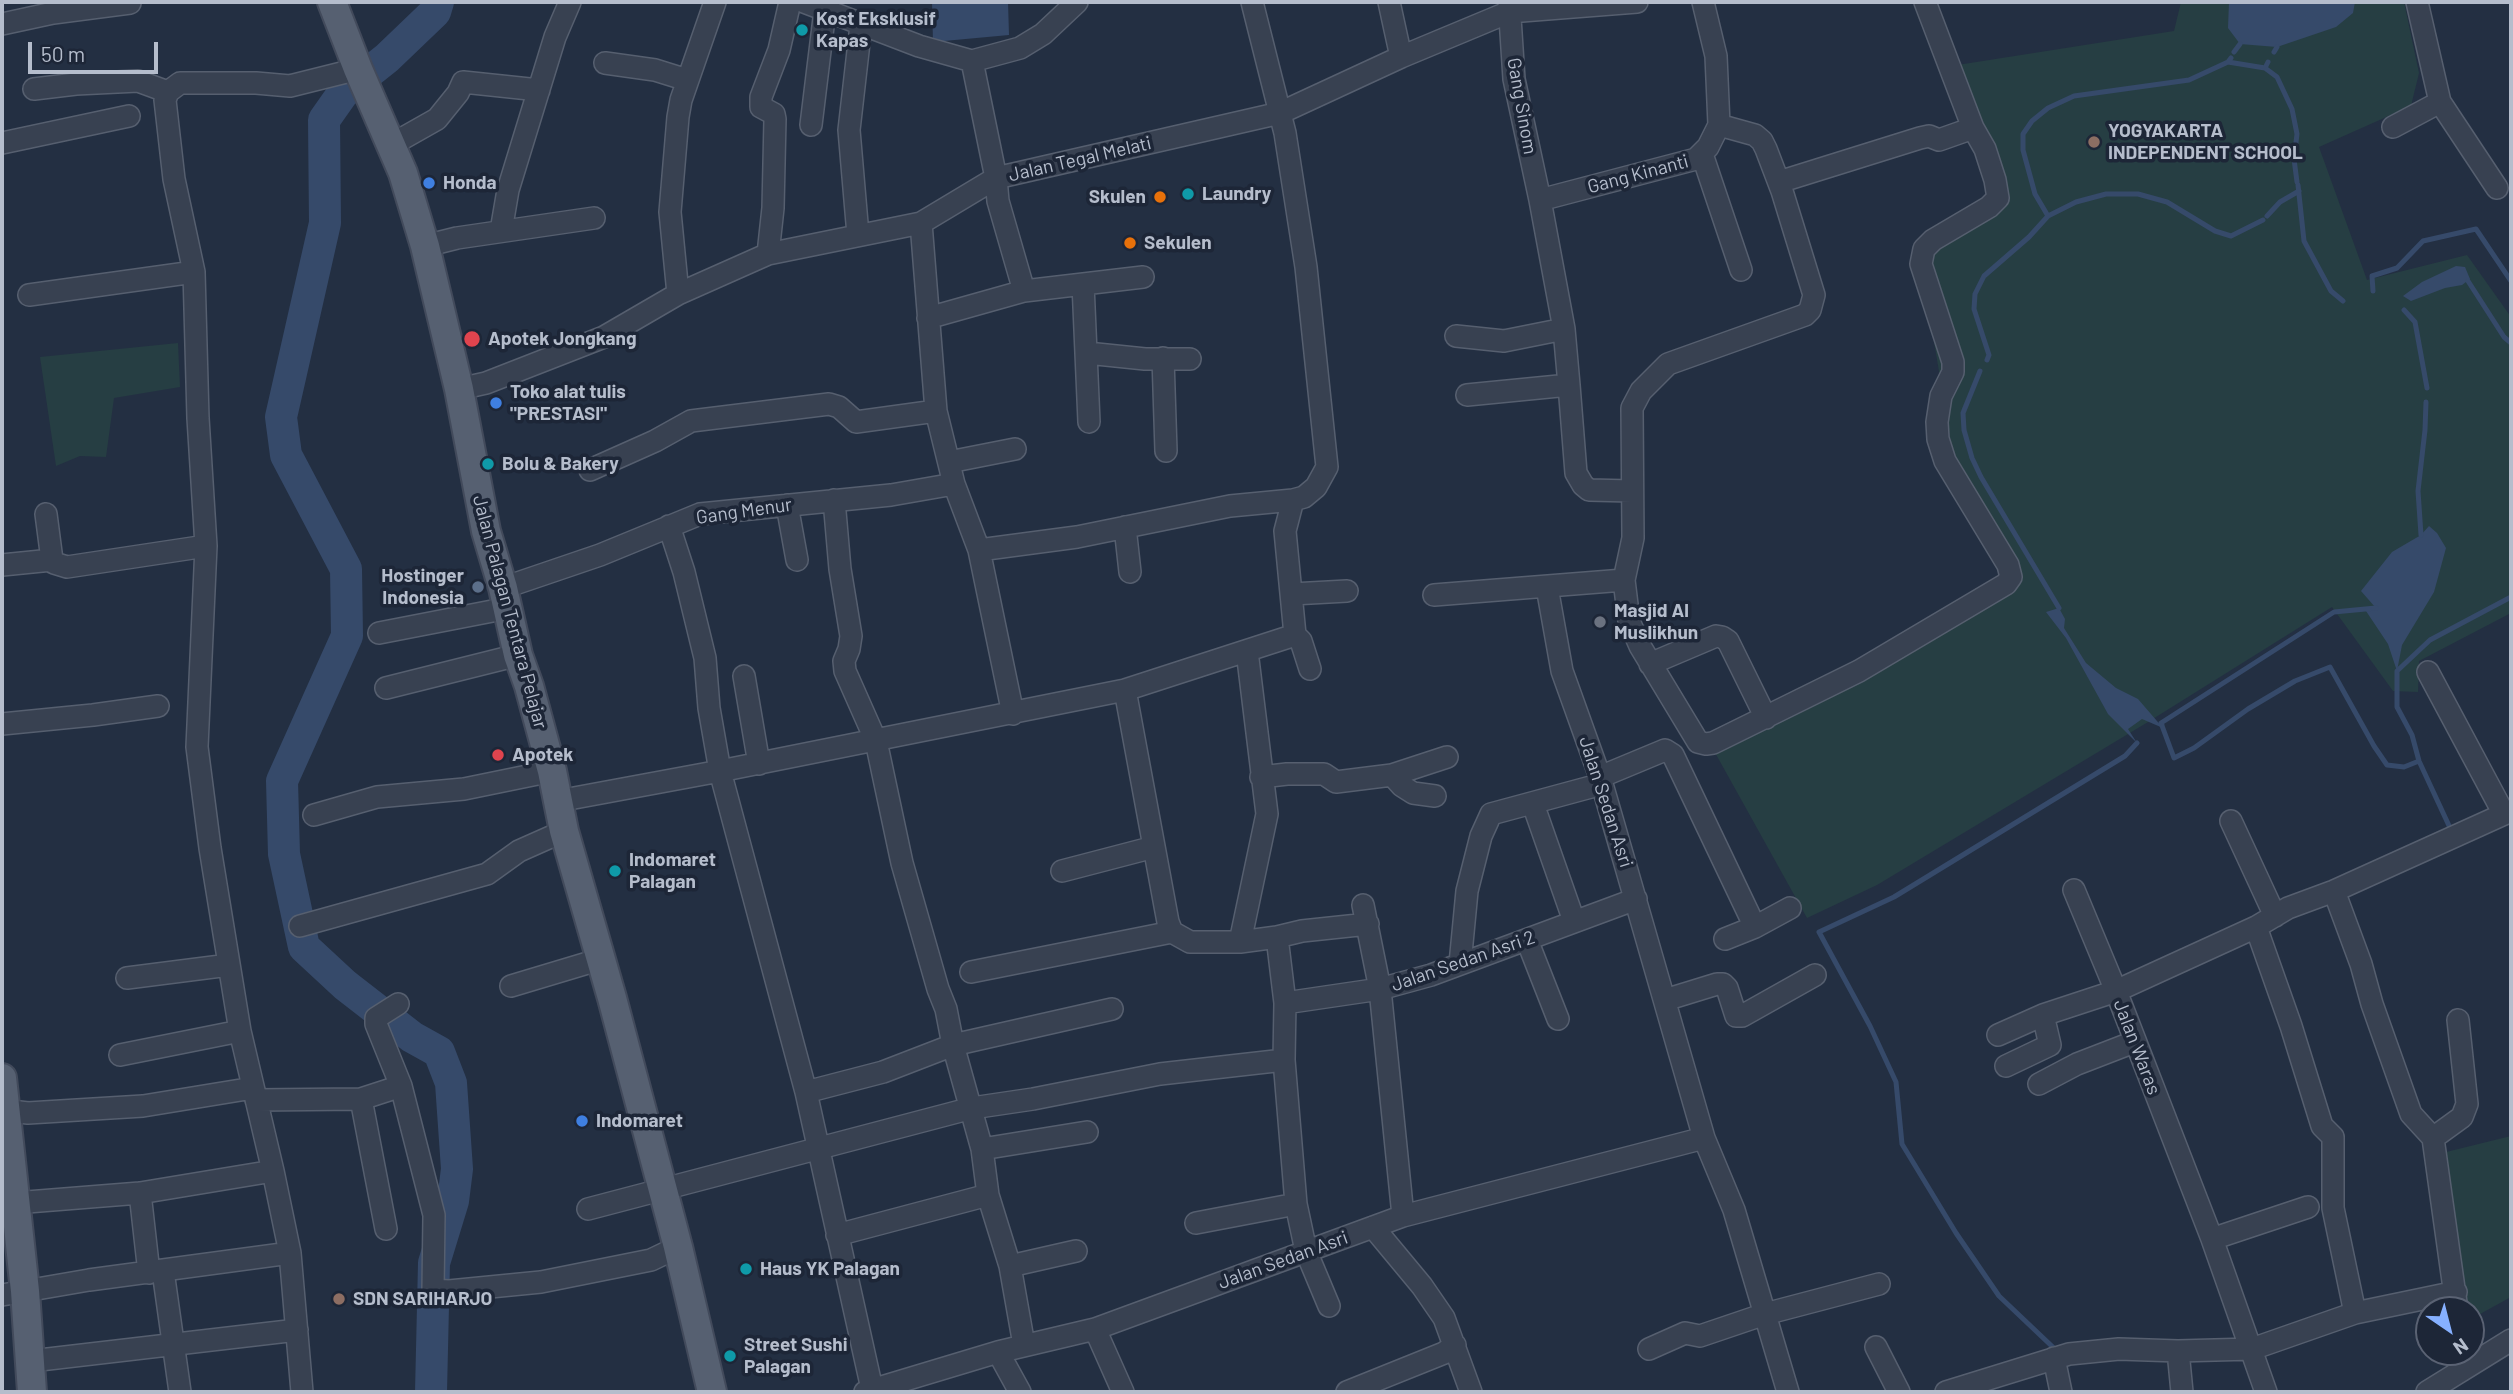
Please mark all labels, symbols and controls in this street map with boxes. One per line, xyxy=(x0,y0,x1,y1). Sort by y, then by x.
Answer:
place label: Kost Eksklusif Kapas xyxy=(816,8,936,52)
marker: Kost Eksklusif Kapas xyxy=(794,22,810,38)
scale bar xyxy=(32,28,161,72)
text: 50 m xyxy=(41,41,85,66)
street label: Gang Sinom xyxy=(1502,56,1542,156)
place label: YOGYAKARTA INDEPENDENT SCHOOL xyxy=(2108,120,2303,164)
street label: Jalan Tegal Melati xyxy=(1006,131,1154,187)
marker: YOGYAKARTA INDEPENDENT SCHOOL xyxy=(2086,134,2102,150)
street label: Gang Kinanti xyxy=(1585,150,1691,198)
place label: Honda xyxy=(443,172,497,194)
marker: Honda xyxy=(421,175,437,191)
place label: Laundry xyxy=(1202,183,1271,205)
place label: Skulen xyxy=(1089,186,1146,208)
marker: Laundry xyxy=(1180,186,1196,202)
marker: Skulen xyxy=(1152,189,1168,205)
place label: Sekulen xyxy=(1144,232,1212,254)
marker: Sekulen xyxy=(1122,235,1138,251)
place label: Apotek Jongkang xyxy=(488,328,637,350)
marker: Apotek Jongkang xyxy=(462,329,482,349)
place label: Toko alat tulis "PRESTASI" xyxy=(510,381,626,425)
marker: Toko alat tulis "PRESTASI" xyxy=(488,395,504,411)
place label: Bolu & Bakery xyxy=(502,453,619,475)
marker: Bolu & Bakery xyxy=(480,456,496,472)
street label: Jalan Palagan Tentara Pelajar xyxy=(468,493,552,731)
street label: Gang Menur xyxy=(695,493,793,529)
place label: Hostinger Indonesia xyxy=(381,565,464,609)
marker: Hostinger Indonesia xyxy=(470,579,486,595)
place label: Masjid Al Muslikhun xyxy=(1614,600,1698,644)
marker: Masjid Al Muslikhun xyxy=(1592,614,1608,630)
street label: Jalan Sedan Asri xyxy=(1574,734,1638,870)
place label: Apotek xyxy=(512,744,573,766)
marker: Apotek xyxy=(490,747,506,763)
place label: Indomaret Palagan xyxy=(629,849,716,893)
marker: Indomaret Palagan xyxy=(607,863,623,879)
street label: Jalan Sedan Asri 2 xyxy=(1388,926,1538,996)
street label: Jalan Waras xyxy=(2108,996,2166,1098)
place label: Indomaret xyxy=(596,1110,683,1132)
marker: Indomaret xyxy=(574,1113,590,1129)
street label: Jalan Sedan Asri xyxy=(1215,1226,1351,1294)
place label: Haus YK Palagan xyxy=(760,1258,900,1280)
marker: Haus YK Palagan xyxy=(738,1261,754,1277)
place label: SDN SARIHARJO xyxy=(353,1288,492,1310)
marker: SDN SARIHARJO xyxy=(331,1291,347,1307)
north arrow xyxy=(2415,1296,2485,1366)
place label: Street Sushi Palagan xyxy=(744,1334,848,1378)
text: N xyxy=(2449,1334,2473,1360)
marker: Street Sushi Palagan xyxy=(722,1348,738,1364)

